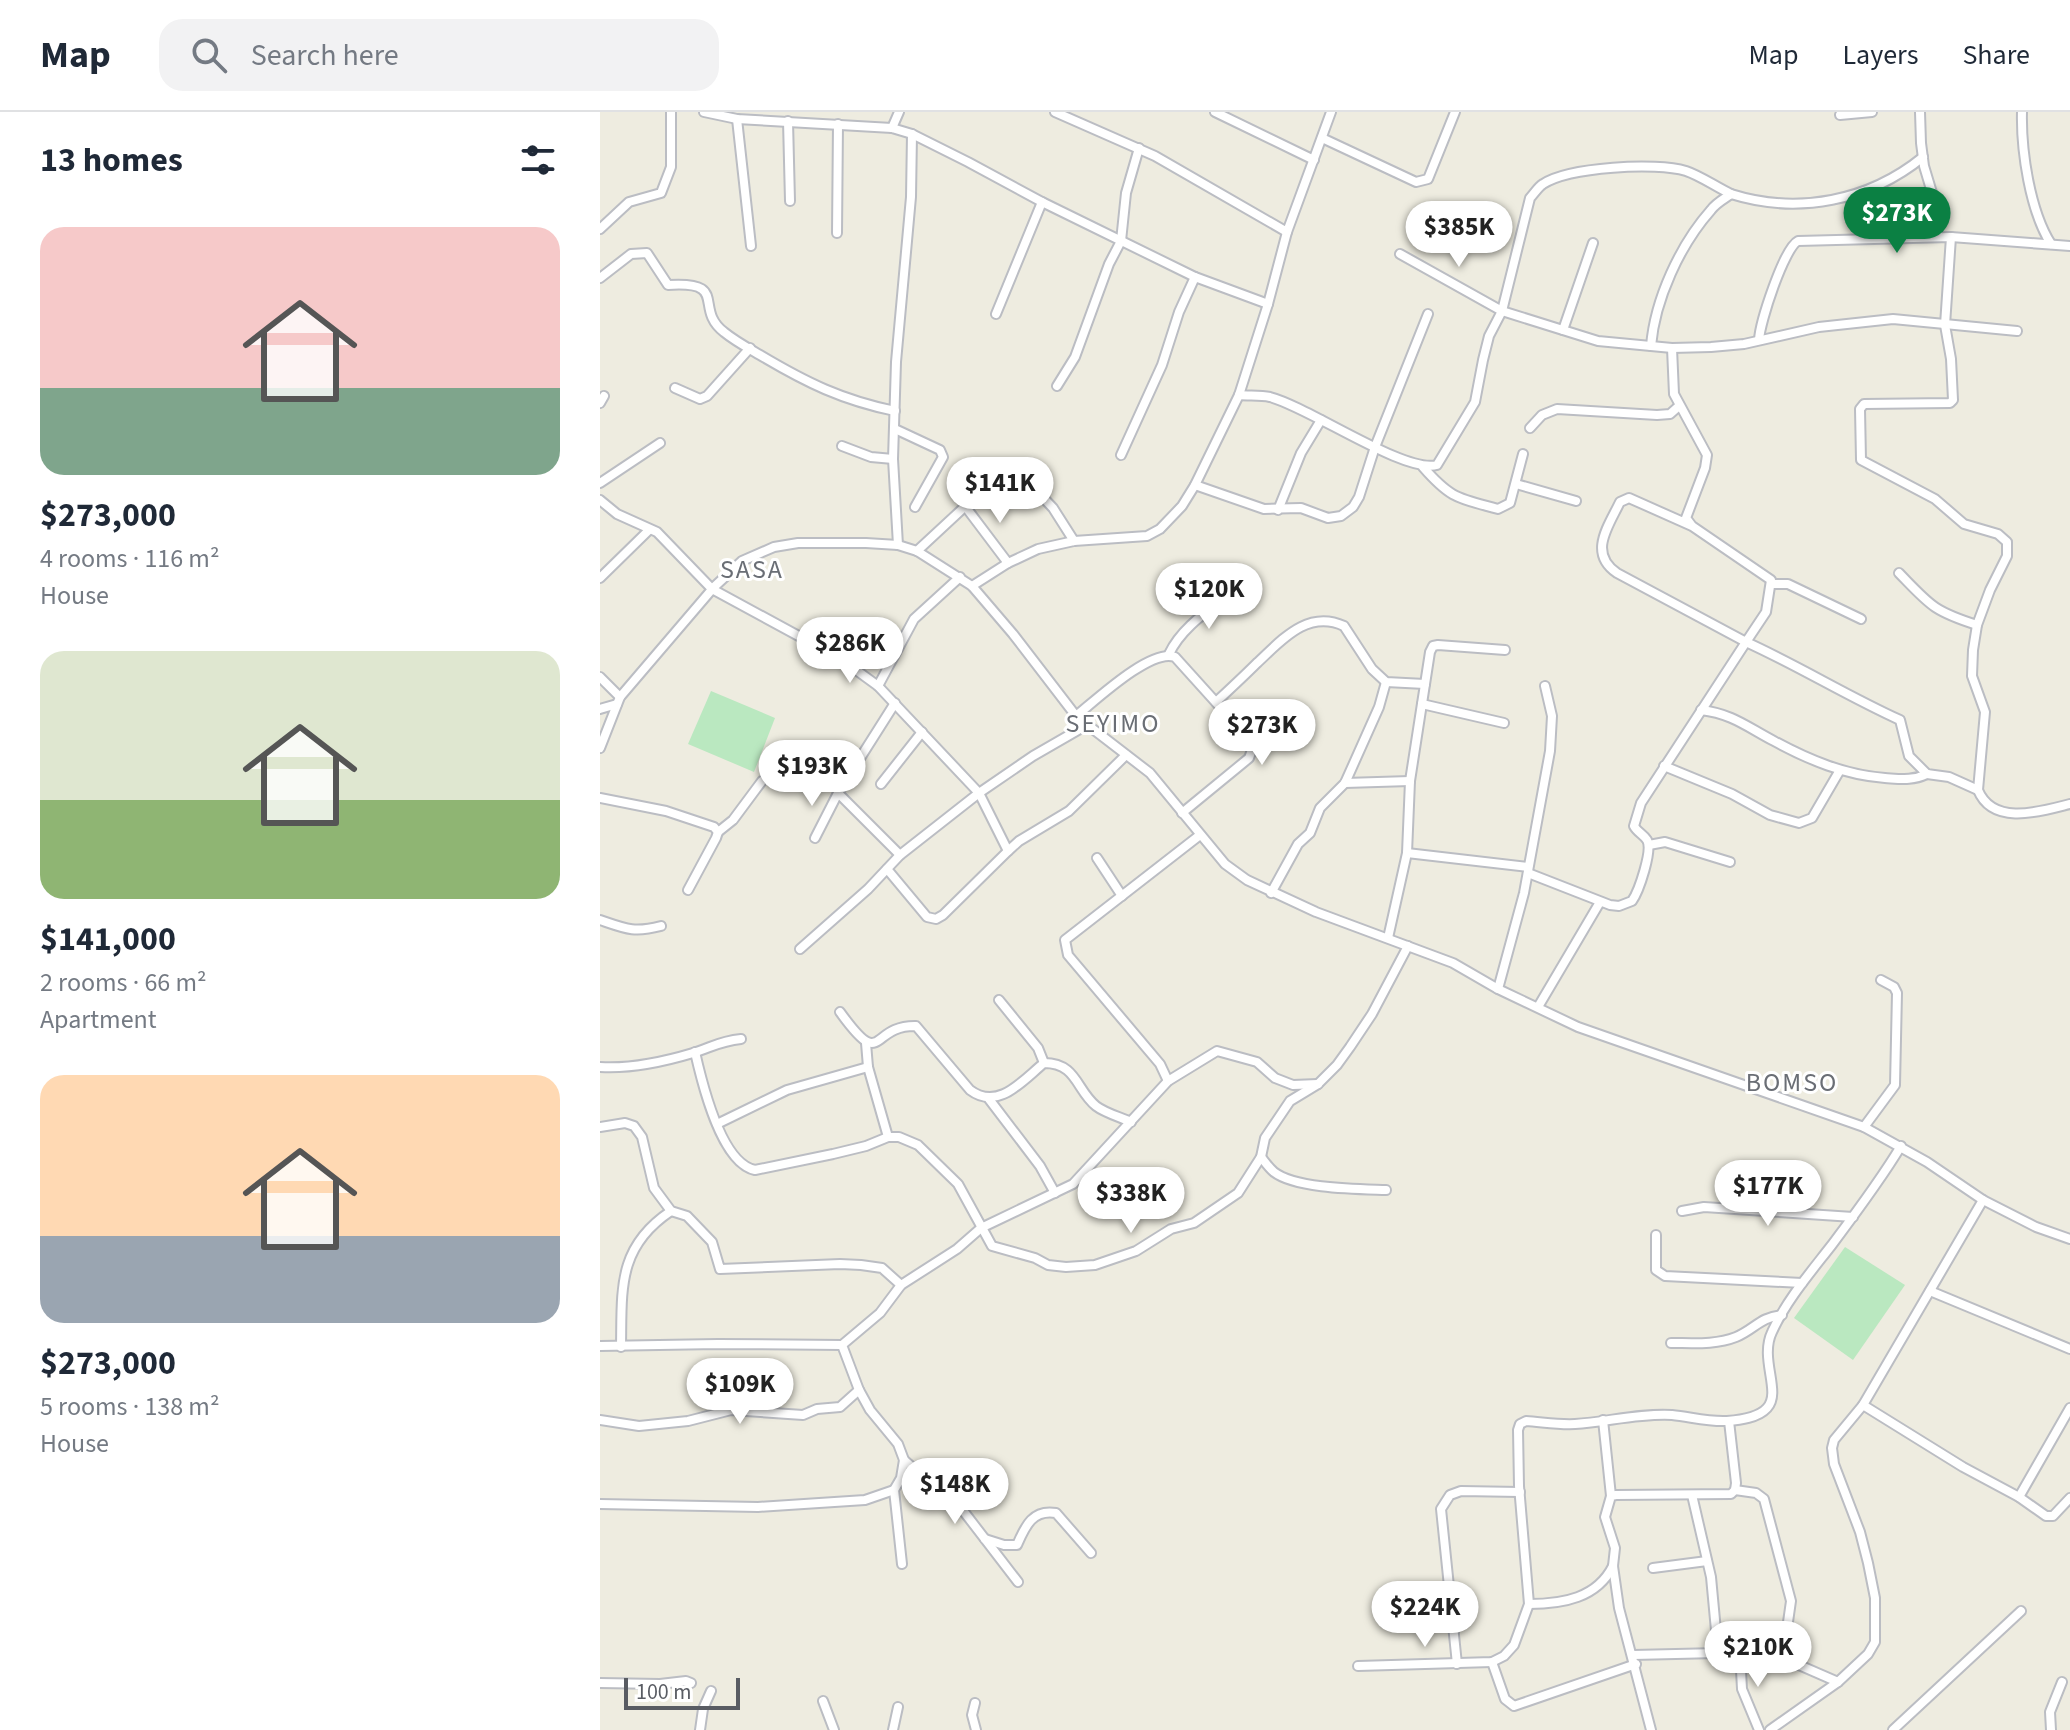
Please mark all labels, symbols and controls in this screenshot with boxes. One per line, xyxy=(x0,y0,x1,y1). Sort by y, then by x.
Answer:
search box xyxy=(159,19,719,91)
text: Map xyxy=(40,28,111,82)
icon: search xyxy=(187,33,231,77)
text: Search here xyxy=(251,34,399,77)
text: Map xyxy=(1748,35,1798,75)
text: Layers xyxy=(1842,35,1918,75)
text: Share xyxy=(1962,35,2030,75)
text: 13 homes xyxy=(40,136,183,185)
icon: filters xyxy=(516,138,560,182)
pin: $273K xyxy=(1841,187,1953,255)
text: $273K xyxy=(1862,194,1932,231)
pin: $385K xyxy=(1403,201,1515,269)
text: $385K xyxy=(1424,208,1494,245)
icon: home xyxy=(228,279,372,423)
pin: $141K xyxy=(944,457,1056,525)
text: $141K xyxy=(965,464,1035,501)
text: $273,000 xyxy=(40,491,176,540)
text: 4 rooms · 116 m² xyxy=(40,540,219,577)
district label: SASA xyxy=(720,551,784,588)
pin: $120K xyxy=(1153,563,1265,631)
text: $120K xyxy=(1174,570,1244,607)
text: House xyxy=(40,577,109,614)
pin: $286K xyxy=(794,617,906,685)
text: $286K xyxy=(815,624,885,661)
pin: $273K xyxy=(1206,699,1318,767)
icon: home xyxy=(228,703,372,847)
district label: SEYIMO xyxy=(1066,705,1160,742)
text: $273K xyxy=(1227,706,1297,743)
pin: $193K xyxy=(756,740,868,808)
text: $193K xyxy=(777,747,847,784)
text: $141,000 xyxy=(40,915,176,964)
text: 2 rooms · 66 m² xyxy=(40,964,207,1001)
text: Apartment xyxy=(40,1001,157,1038)
district label: BOMSO xyxy=(1746,1064,1838,1101)
icon: home xyxy=(228,1127,372,1271)
pin: $177K xyxy=(1712,1160,1824,1228)
pin: $338K xyxy=(1075,1167,1187,1235)
text: $177K xyxy=(1733,1167,1803,1204)
text: $338K xyxy=(1096,1174,1166,1211)
text: $273,000 xyxy=(40,1339,176,1388)
pin: $109K xyxy=(684,1358,796,1426)
text: $109K xyxy=(705,1365,775,1402)
text: 5 rooms · 138 m² xyxy=(40,1388,219,1425)
text: House xyxy=(40,1425,109,1462)
pin: $148K xyxy=(899,1458,1011,1526)
text: $148K xyxy=(920,1465,990,1502)
pin: $224K xyxy=(1369,1581,1481,1649)
text: $224K xyxy=(1390,1588,1460,1625)
pin: $210K xyxy=(1702,1621,1814,1689)
text: $210K xyxy=(1723,1628,1793,1665)
scale bar xyxy=(624,1674,740,1710)
text: 100 m xyxy=(636,1676,691,1708)

